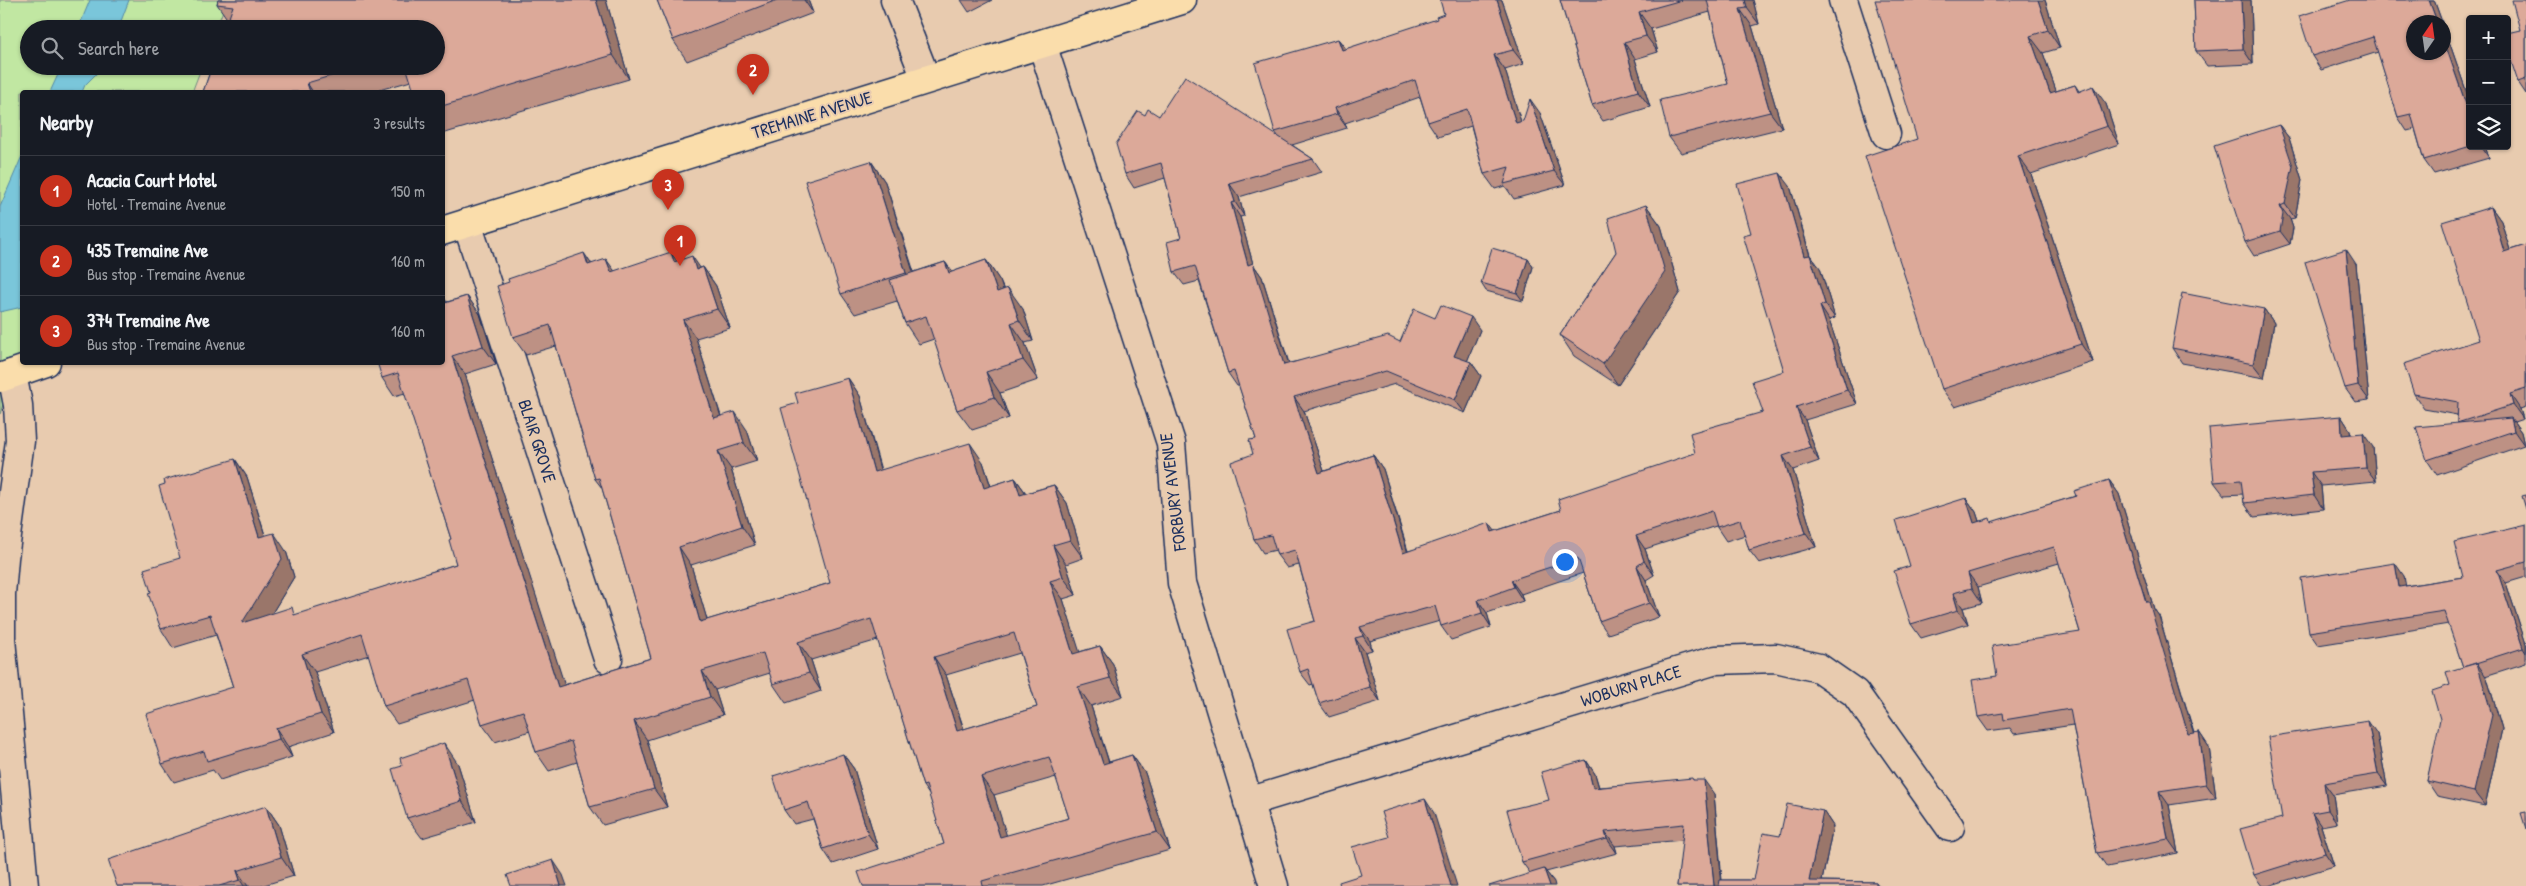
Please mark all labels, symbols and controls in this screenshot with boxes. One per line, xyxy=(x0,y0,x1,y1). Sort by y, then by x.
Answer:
north arrow xyxy=(2406,15,2451,60)
map controls xyxy=(2466,15,2511,150)
button: + xyxy=(2466,15,2511,60)
search box xyxy=(20,20,445,75)
icon: search xyxy=(38,34,66,62)
text: Search here xyxy=(78,35,159,61)
pin: 2 xyxy=(737,54,769,95)
button: − xyxy=(2466,60,2511,105)
street label: TREMAINE AVENUE xyxy=(749,84,875,145)
button: layers xyxy=(2466,105,2511,150)
text: Nearby xyxy=(40,108,93,137)
text: 3 results xyxy=(373,112,425,134)
text: Acacia Court Motel xyxy=(87,167,217,193)
pin: 3 xyxy=(652,169,684,210)
text: 1 xyxy=(53,180,59,202)
text: 150 m xyxy=(391,180,425,202)
text: Hotel · Tremaine Avenue xyxy=(87,193,226,215)
pin: 1 xyxy=(664,225,696,266)
text: 435 Tremaine Ave xyxy=(87,237,208,263)
text: 2 xyxy=(52,250,60,272)
text: 160 m xyxy=(391,250,425,272)
text: Bus stop · Tremaine Avenue xyxy=(87,263,245,285)
text: 374 Tremaine Ave xyxy=(87,307,210,333)
text: 3 xyxy=(52,320,60,342)
text: 160 m xyxy=(391,320,425,342)
text: Bus stop · Tremaine Avenue xyxy=(87,333,245,355)
street label: BLAIR GROVE xyxy=(512,396,563,486)
street label: FORBURY AVENUE xyxy=(1153,432,1192,553)
your location xyxy=(1552,549,1578,575)
street label: WOBURN PLACE xyxy=(1577,658,1684,713)

